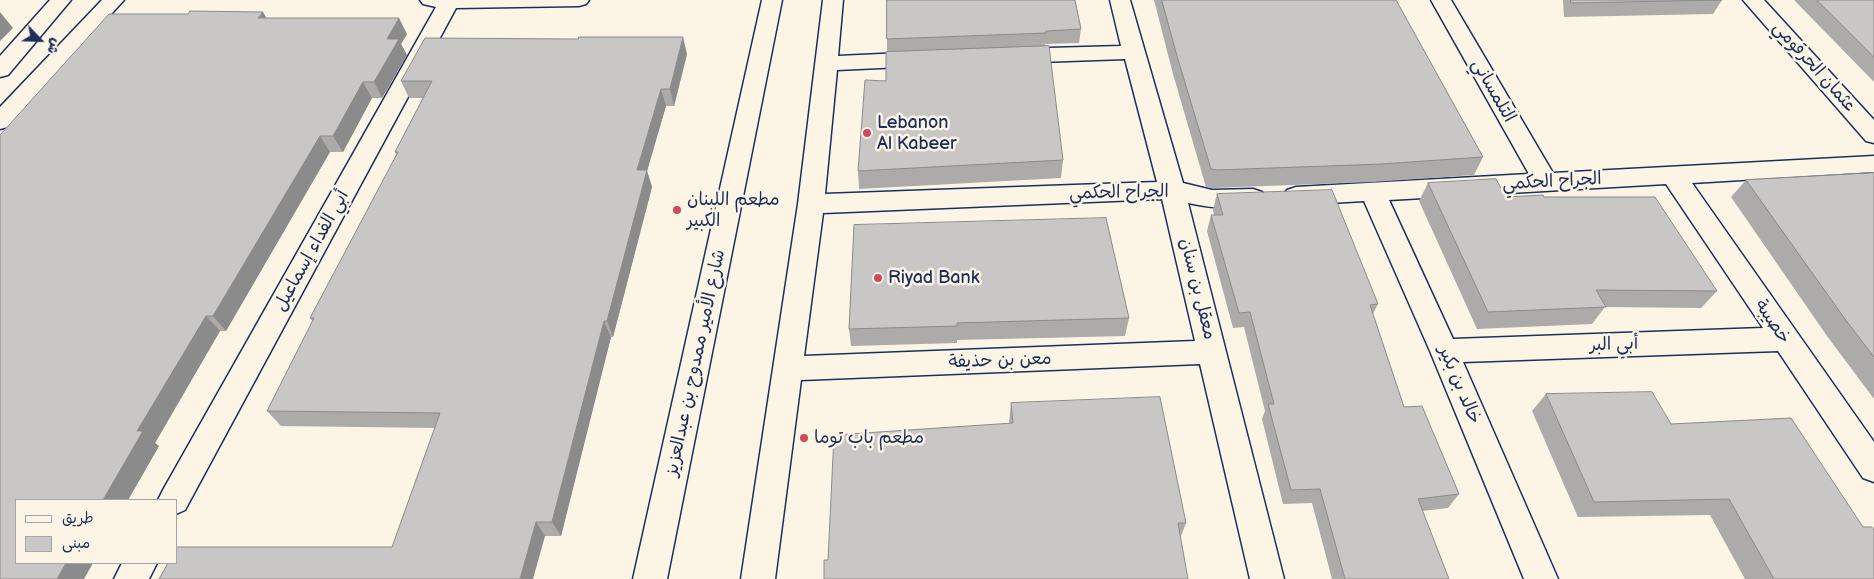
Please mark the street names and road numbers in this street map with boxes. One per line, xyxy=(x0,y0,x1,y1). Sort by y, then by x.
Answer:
street label: عثمان الحرقومي xyxy=(1768,17,1860,117)
street label: التلمساني xyxy=(1466,55,1520,127)
street label: الجراح الحكمي xyxy=(1502,169,1602,195)
street label: الجراح الحكمي xyxy=(1069,181,1169,205)
street label: أبي الفداء إسماعيل xyxy=(270,187,354,315)
street label: معقل بن سنان xyxy=(1174,236,1220,342)
street label: شارع الأمير ممدوح بن عبدالعزيز xyxy=(661,248,731,478)
street label: خصيبة xyxy=(1749,296,1795,348)
street label: أبي البر xyxy=(1589,333,1639,357)
street label: خالد بن بكير xyxy=(1433,343,1485,427)
street label: معن بن حذيفة xyxy=(948,348,1052,374)

